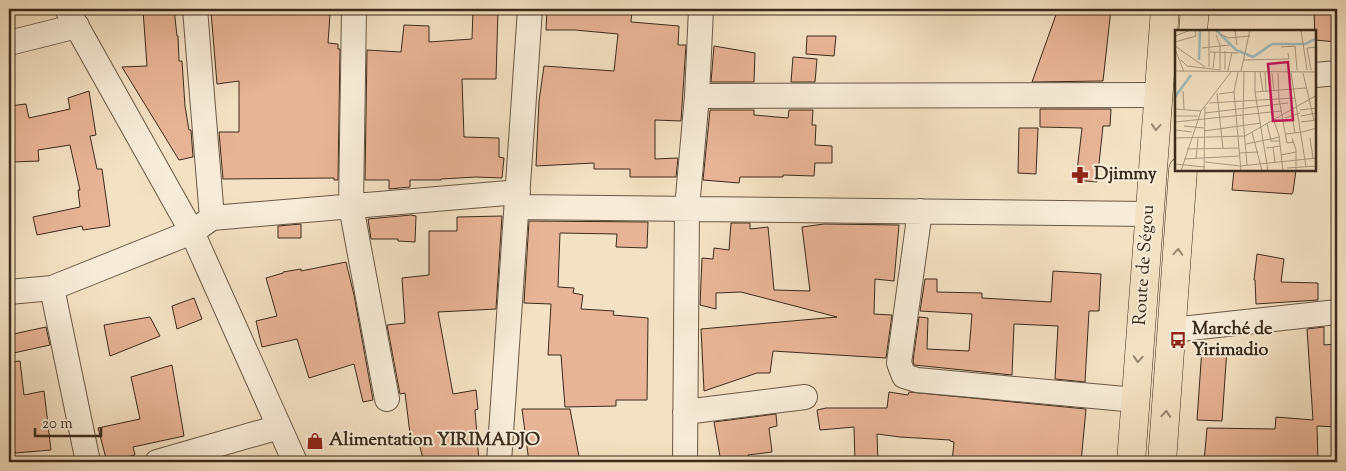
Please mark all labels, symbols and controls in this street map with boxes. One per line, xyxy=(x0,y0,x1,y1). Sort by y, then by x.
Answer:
inset map xyxy=(1175,30,1316,171)
one-way arrow xyxy=(1150,123,1161,131)
place label: Djimmy xyxy=(1094,162,1157,188)
pharmacy icon: Djimmy xyxy=(1070,165,1090,185)
street label: Route de Ségou xyxy=(1128,204,1162,326)
one-way arrow xyxy=(1172,247,1183,255)
place label: Marché de Yirimadio xyxy=(1192,317,1273,364)
bus stop icon: Marché de Yirimadio xyxy=(1168,330,1188,350)
one-way arrow xyxy=(1133,355,1144,363)
scale bar xyxy=(35,406,101,438)
one-way arrow xyxy=(1160,409,1171,417)
text: 20 m xyxy=(42,414,73,435)
place label: Alimentation YIRIMADJO xyxy=(329,428,540,454)
shop icon: Alimentation YIRIMADJO xyxy=(305,431,325,451)

